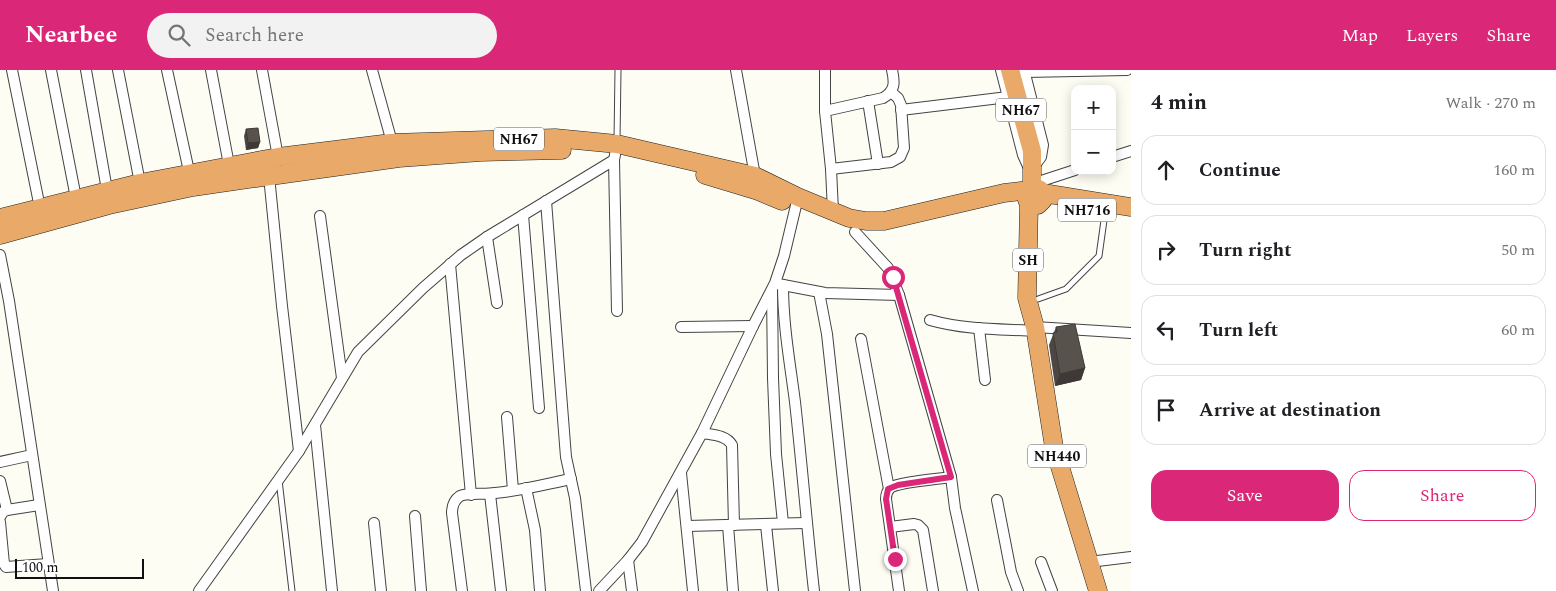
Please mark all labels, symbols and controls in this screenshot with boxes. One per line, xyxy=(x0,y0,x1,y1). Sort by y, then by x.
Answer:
search box xyxy=(147,13,497,58)
text: Nearbee xyxy=(25,17,117,53)
icon: search xyxy=(165,21,193,49)
text: Search here xyxy=(205,21,304,50)
text: Map xyxy=(1342,22,1378,49)
text: Layers xyxy=(1406,22,1458,49)
text: Share xyxy=(1486,22,1531,49)
map controls xyxy=(1071,85,1116,175)
button: + xyxy=(1071,85,1116,130)
text: 4 min xyxy=(1151,87,1207,119)
text: Walk · 270 m xyxy=(1445,91,1536,115)
road number: NH67 xyxy=(996,98,1046,122)
road number: NH67 xyxy=(494,128,544,150)
button: − xyxy=(1071,130,1116,175)
icon: ahead xyxy=(1152,156,1180,184)
text: Continue xyxy=(1199,156,1281,185)
text: 160 m xyxy=(1493,158,1535,182)
road number: NH716 xyxy=(1058,198,1116,222)
icon: right xyxy=(1152,236,1180,264)
text: Turn right xyxy=(1199,236,1292,265)
text: 50 m xyxy=(1501,238,1535,262)
road number: SH xyxy=(1013,248,1043,272)
route start xyxy=(882,266,905,289)
icon: left xyxy=(1152,316,1180,344)
text: Turn left xyxy=(1199,316,1278,345)
text: 60 m xyxy=(1501,318,1535,342)
icon: arrive xyxy=(1152,396,1180,424)
text: Arrive at destination xyxy=(1199,396,1381,425)
road number: NH440 xyxy=(1028,444,1086,468)
button: Save xyxy=(1151,470,1339,521)
button: Share xyxy=(1349,470,1536,521)
route end xyxy=(884,548,907,571)
scale bar xyxy=(15,556,144,579)
text: 100 m xyxy=(22,557,59,578)

